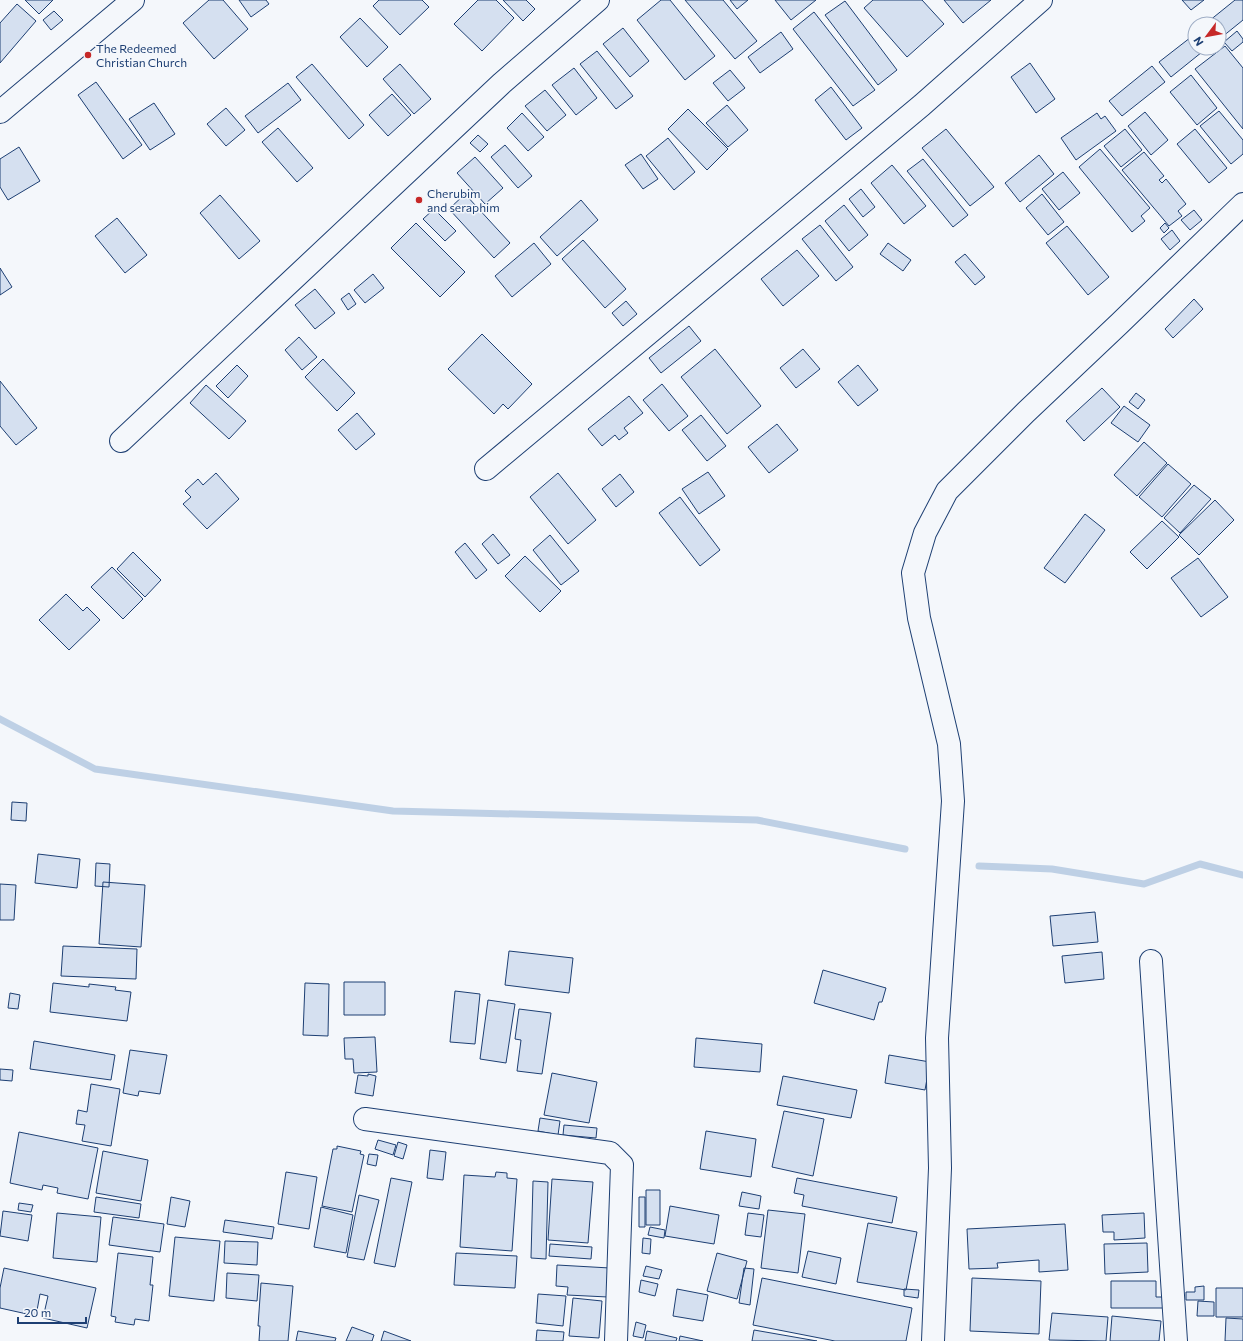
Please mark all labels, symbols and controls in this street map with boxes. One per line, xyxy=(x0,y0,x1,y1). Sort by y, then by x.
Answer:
north arrow xyxy=(1187,16,1227,56)
text: N xyxy=(1190,35,1206,49)
place label: The Redeemed Christian Church xyxy=(96,41,187,69)
marker: The Redeemed Christian Church xyxy=(83,50,93,60)
place label: Cherubim and seraphim xyxy=(427,186,500,214)
marker: Cherubim and seraphim xyxy=(414,195,424,205)
scale bar xyxy=(18,1299,86,1325)
text: 20 m xyxy=(24,1305,51,1319)

